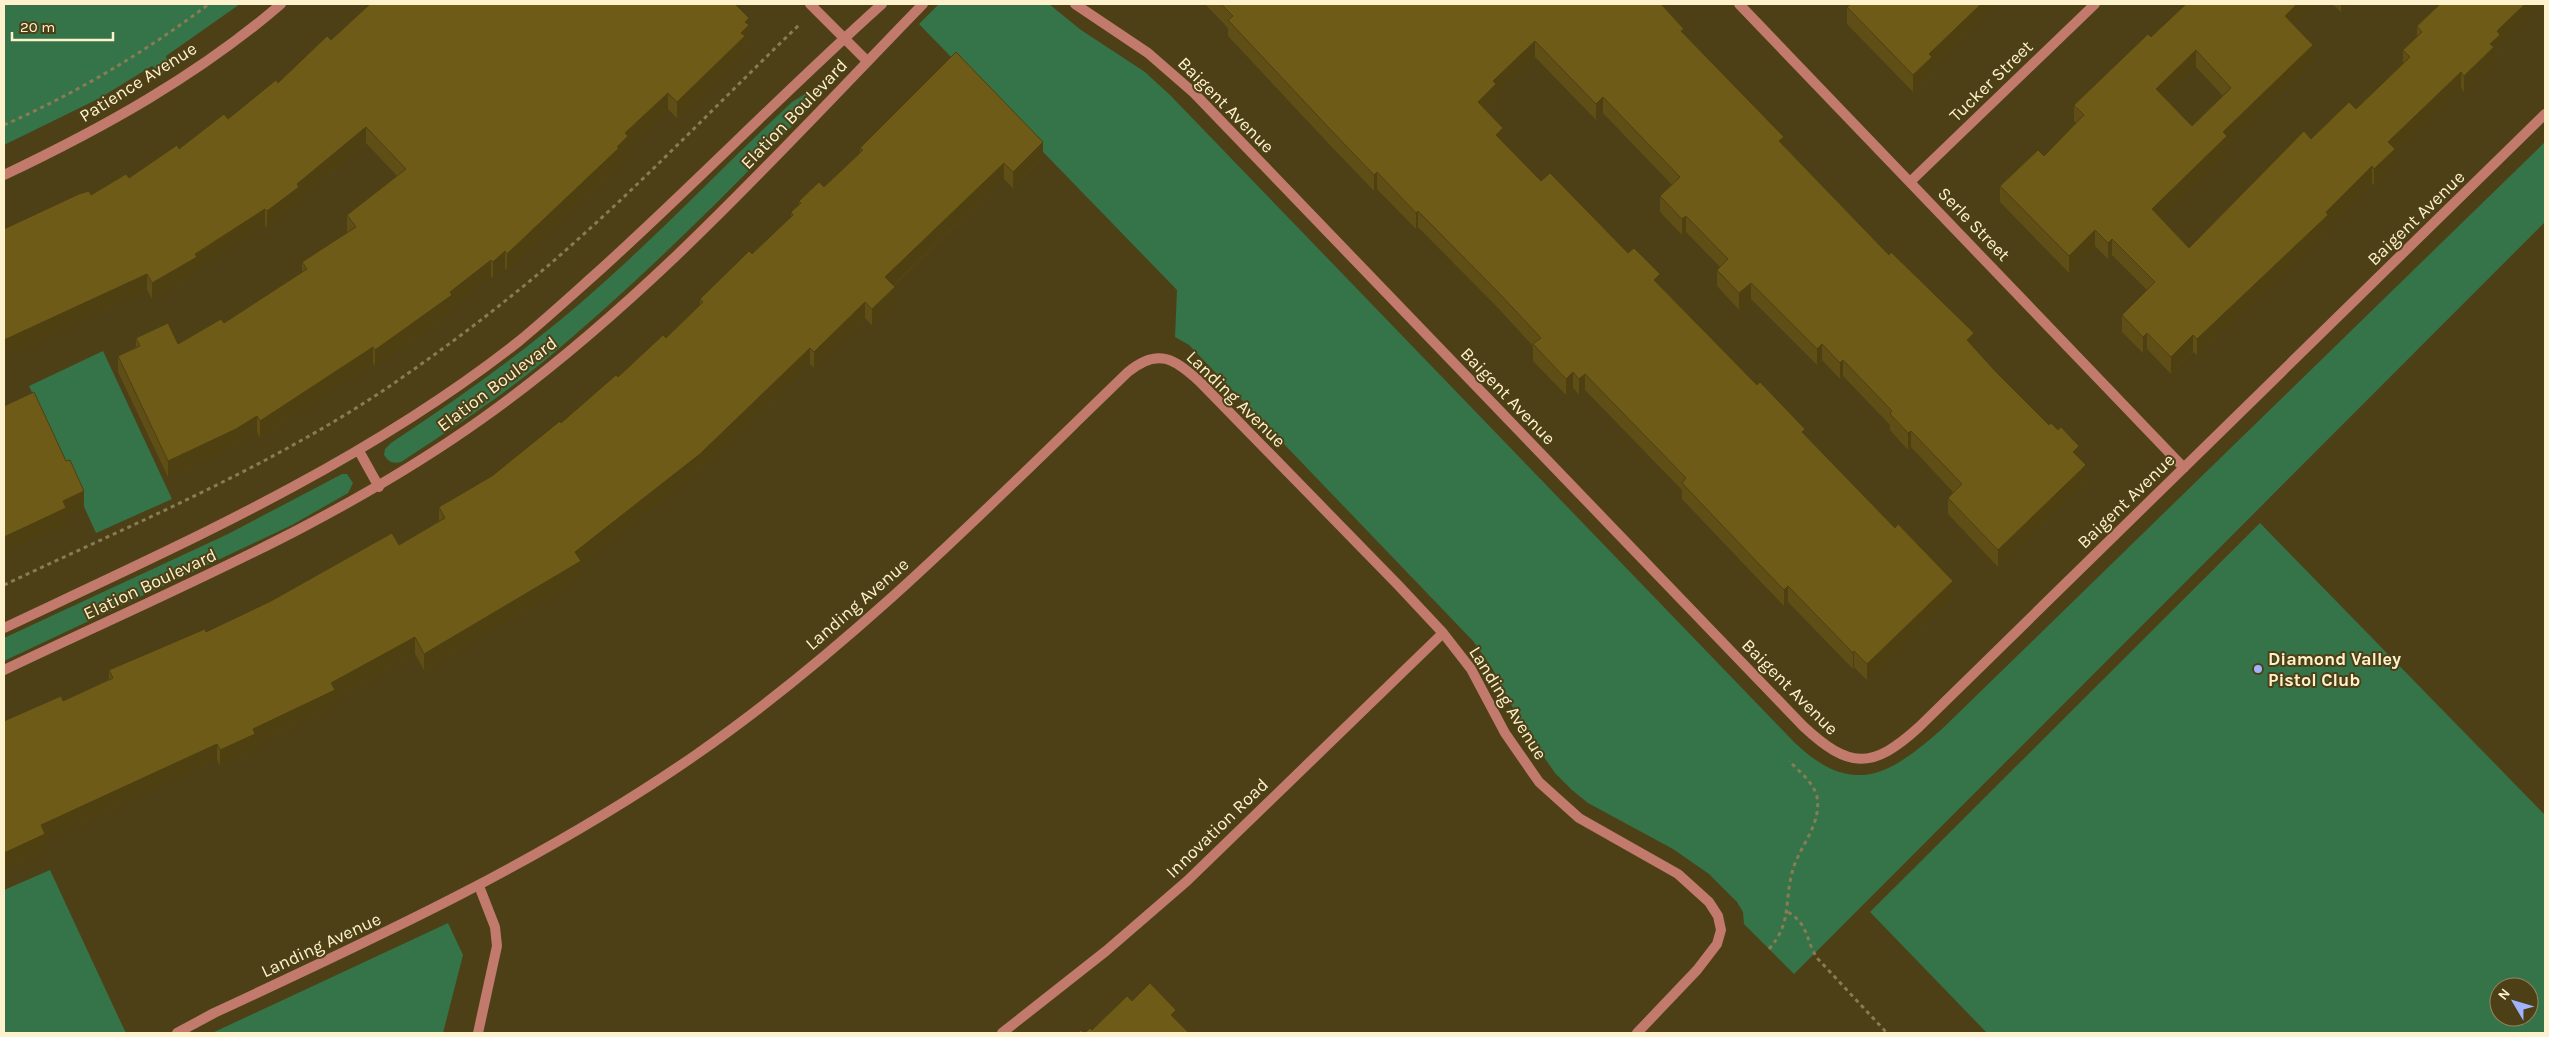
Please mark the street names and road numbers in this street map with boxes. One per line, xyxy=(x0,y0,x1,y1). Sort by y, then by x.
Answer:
street label: Tucker Street xyxy=(1945,36,2037,126)
street label: Patience Avenue xyxy=(75,37,201,127)
street label: Baigent Avenue xyxy=(1173,52,1279,158)
street label: Elation Boulevard xyxy=(736,54,852,174)
street label: Baigent Avenue xyxy=(2363,166,2469,270)
street label: Serle Street xyxy=(1933,182,2015,266)
street label: Elation Boulevard xyxy=(433,332,561,436)
street label: Baigent Avenue xyxy=(1456,343,1560,449)
street label: Landing Avenue xyxy=(1182,346,1290,452)
street label: Baigent Avenue xyxy=(2073,449,2179,553)
street label: Elation Boulevard xyxy=(80,543,220,625)
street label: Landing Avenue xyxy=(801,553,913,655)
street label: Baigent Avenue xyxy=(1737,634,1843,740)
street label: Landing Avenue xyxy=(1464,642,1552,764)
street label: Innovation Road xyxy=(1161,774,1273,882)
street label: Landing Avenue xyxy=(258,908,384,982)

